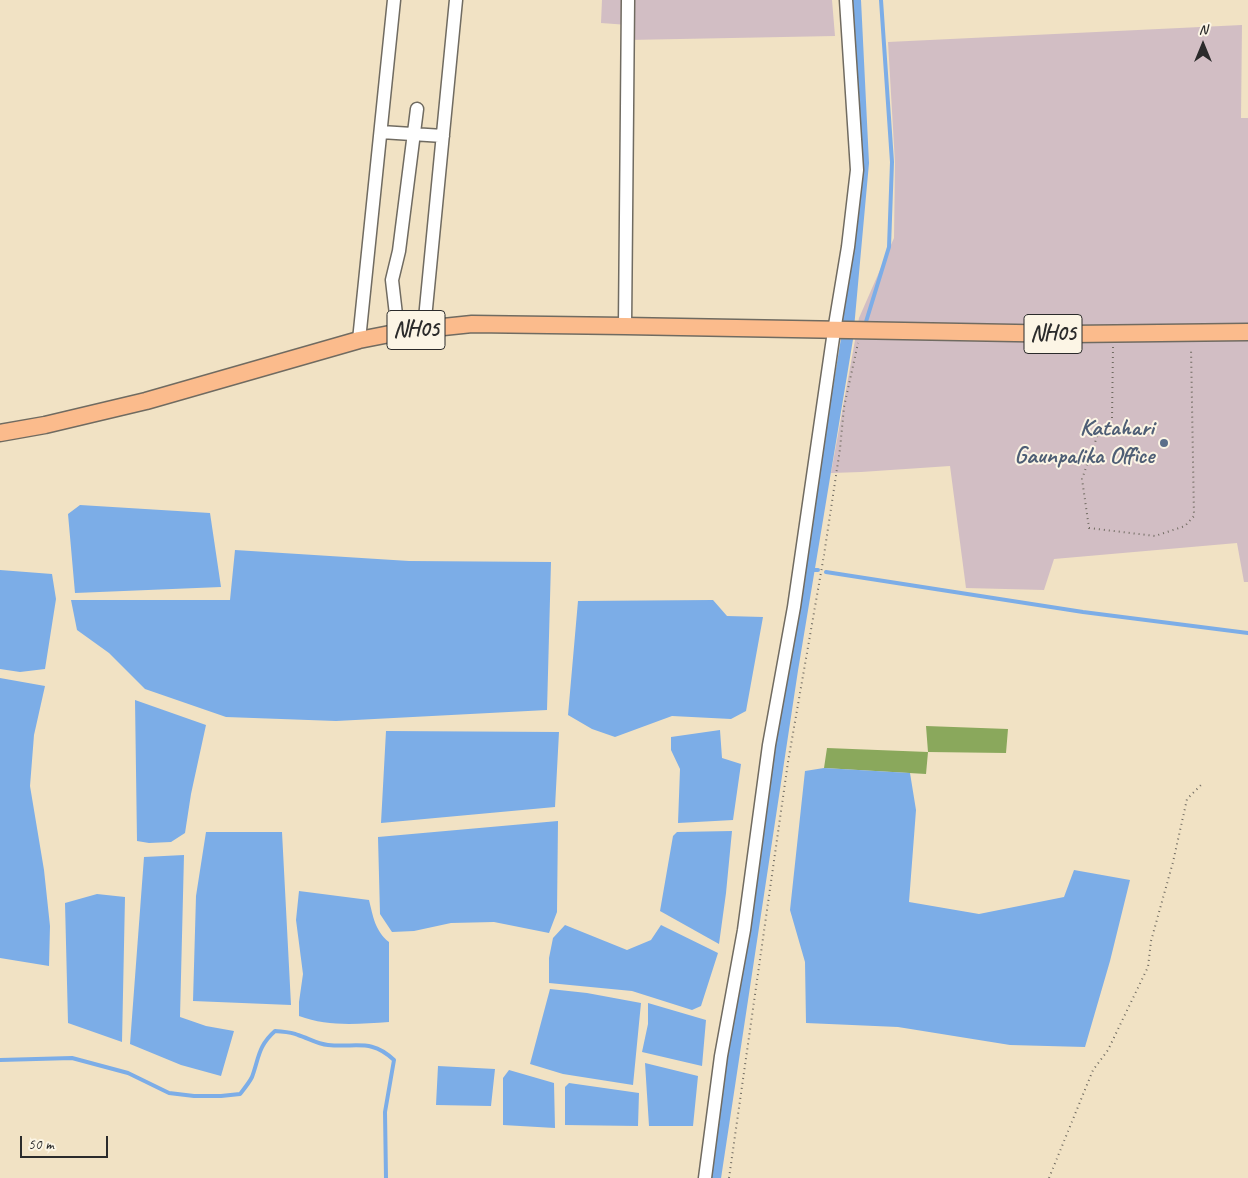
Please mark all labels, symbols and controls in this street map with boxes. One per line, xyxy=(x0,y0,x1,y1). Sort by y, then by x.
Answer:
north arrow xyxy=(1178,20,1228,70)
text: N xyxy=(1199,21,1207,38)
road number: NH05 xyxy=(387,310,445,350)
road number: NH05 xyxy=(1024,314,1082,354)
place label: Katahari Gaunpalika Office xyxy=(1014,415,1154,471)
marker: Katahari Gaunpalika Office xyxy=(1158,437,1170,449)
scale bar xyxy=(22,1126,110,1158)
text: 50 m xyxy=(28,1135,54,1154)

